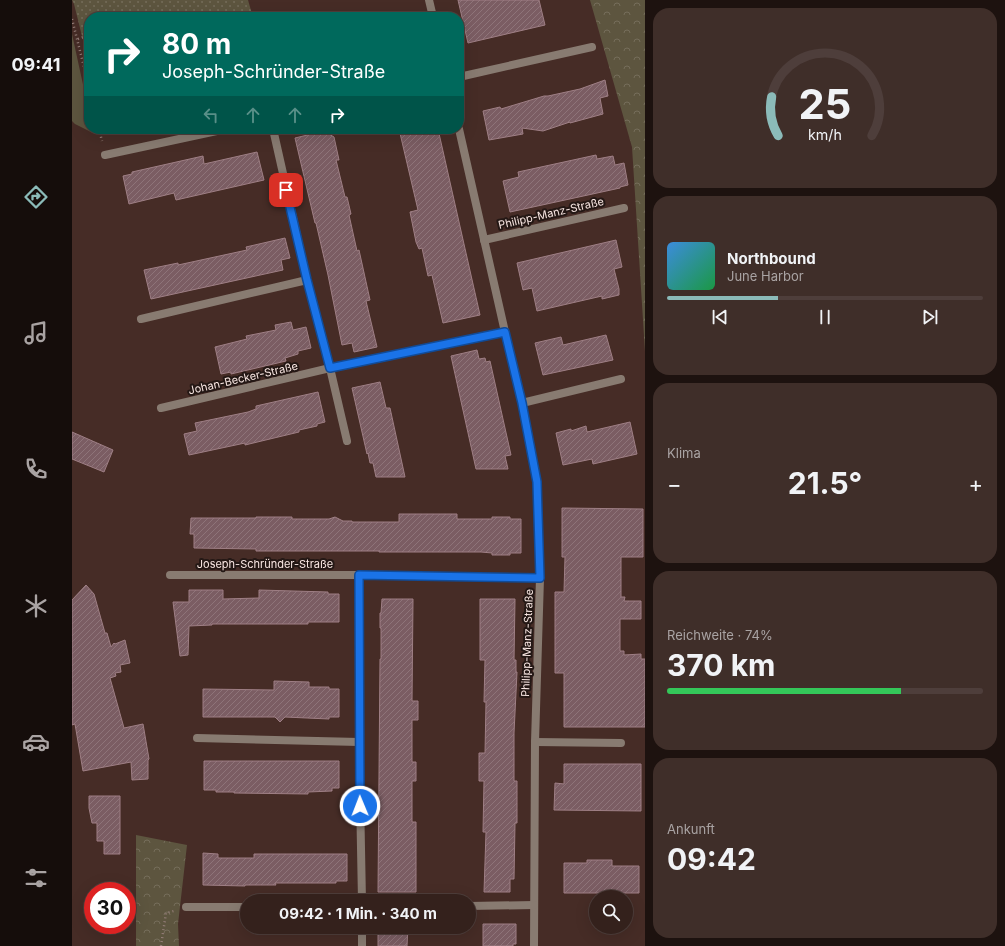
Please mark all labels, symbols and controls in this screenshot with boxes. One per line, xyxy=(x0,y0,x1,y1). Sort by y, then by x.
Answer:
text: 80 m xyxy=(162,27,231,61)
icon: right xyxy=(96,28,148,80)
text: 09:41 xyxy=(11,54,61,75)
text: Joseph-Schründer-Straße xyxy=(162,61,385,82)
text: 25 xyxy=(799,79,851,129)
icon: left xyxy=(200,104,222,126)
icon: ahead xyxy=(242,104,264,126)
icon: ahead xyxy=(284,104,306,126)
icon: right xyxy=(326,104,348,126)
text: km/h xyxy=(808,125,842,142)
pin xyxy=(269,173,303,207)
icon: arrive xyxy=(275,179,297,201)
icon: directions xyxy=(22,183,50,211)
street label: Philipp-Manz-Straße xyxy=(497,194,605,232)
text: Northbound xyxy=(727,249,816,268)
text: June Harbor xyxy=(727,268,804,284)
icon: previous xyxy=(709,306,731,328)
icon: pause xyxy=(814,306,836,328)
icon: next xyxy=(919,306,941,328)
icon: music xyxy=(22,319,50,347)
street label: Johan-Becker-Straße xyxy=(187,359,299,397)
text: Klima xyxy=(667,445,701,461)
icon: phone xyxy=(22,455,50,483)
text: 21.5° xyxy=(788,465,862,501)
text: − xyxy=(667,471,682,497)
text: + xyxy=(968,471,983,497)
street label: Joseph-Schründer-Straße xyxy=(197,557,333,571)
street label: Philipp-Manz-Straße xyxy=(518,589,536,697)
icon: climate xyxy=(22,592,50,620)
text: Reichweite · 74% xyxy=(667,627,773,643)
text: 370 km xyxy=(667,647,775,683)
icon: car xyxy=(22,728,50,756)
position arrow xyxy=(339,785,381,827)
text: Ankunft xyxy=(667,821,715,837)
text: 09:42 xyxy=(667,841,756,877)
icon: filters xyxy=(22,864,50,892)
speed limit sign: 30 xyxy=(84,882,136,934)
map controls xyxy=(589,890,633,934)
button: search xyxy=(589,890,633,934)
text: 09:42 · 1 Min. · 340 m xyxy=(279,904,437,923)

